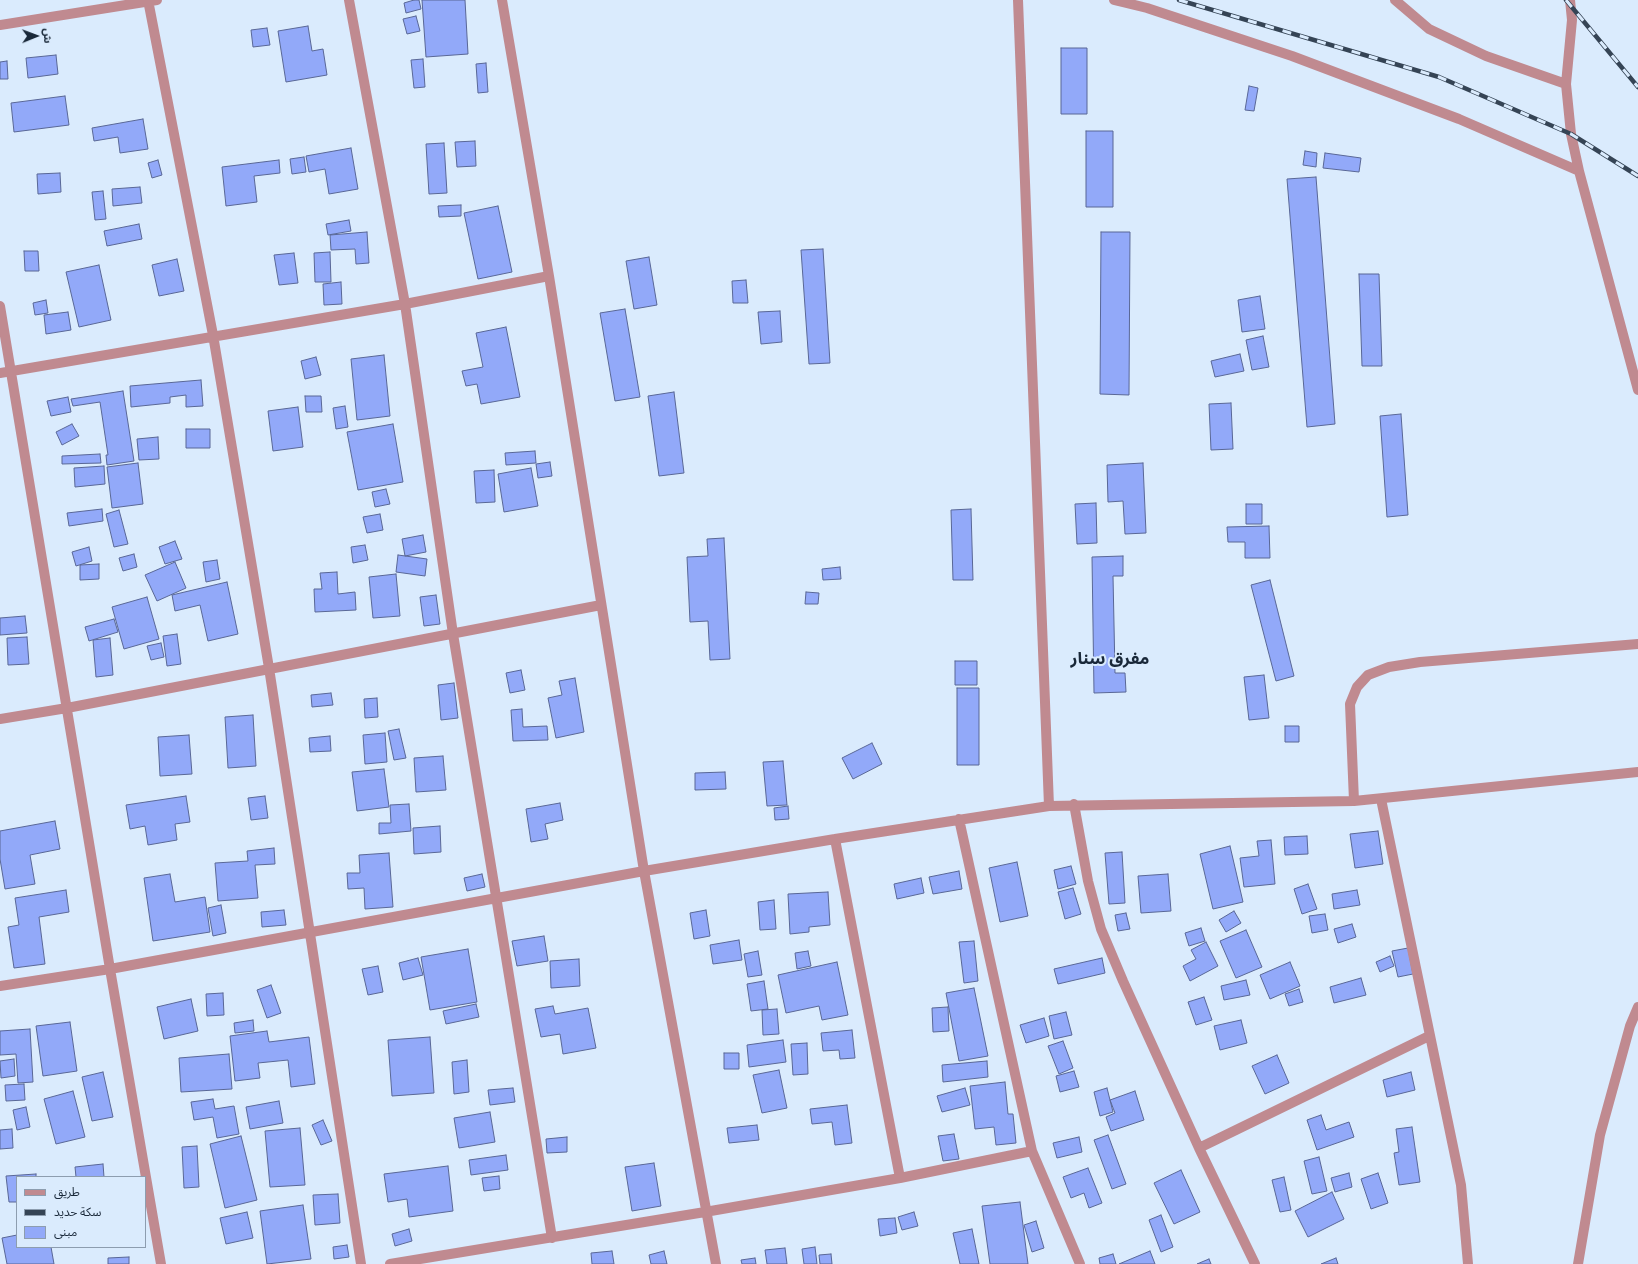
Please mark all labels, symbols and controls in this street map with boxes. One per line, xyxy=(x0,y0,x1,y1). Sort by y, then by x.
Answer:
north arrow xyxy=(16,16,56,56)
text: ش xyxy=(41,28,55,43)
district label: مفرق سنار xyxy=(1070,649,1150,669)
legend xyxy=(16,1176,146,1248)
text: طريق xyxy=(54,1184,80,1199)
text: سكة حديد xyxy=(54,1204,101,1219)
text: مبنى xyxy=(54,1224,77,1239)

